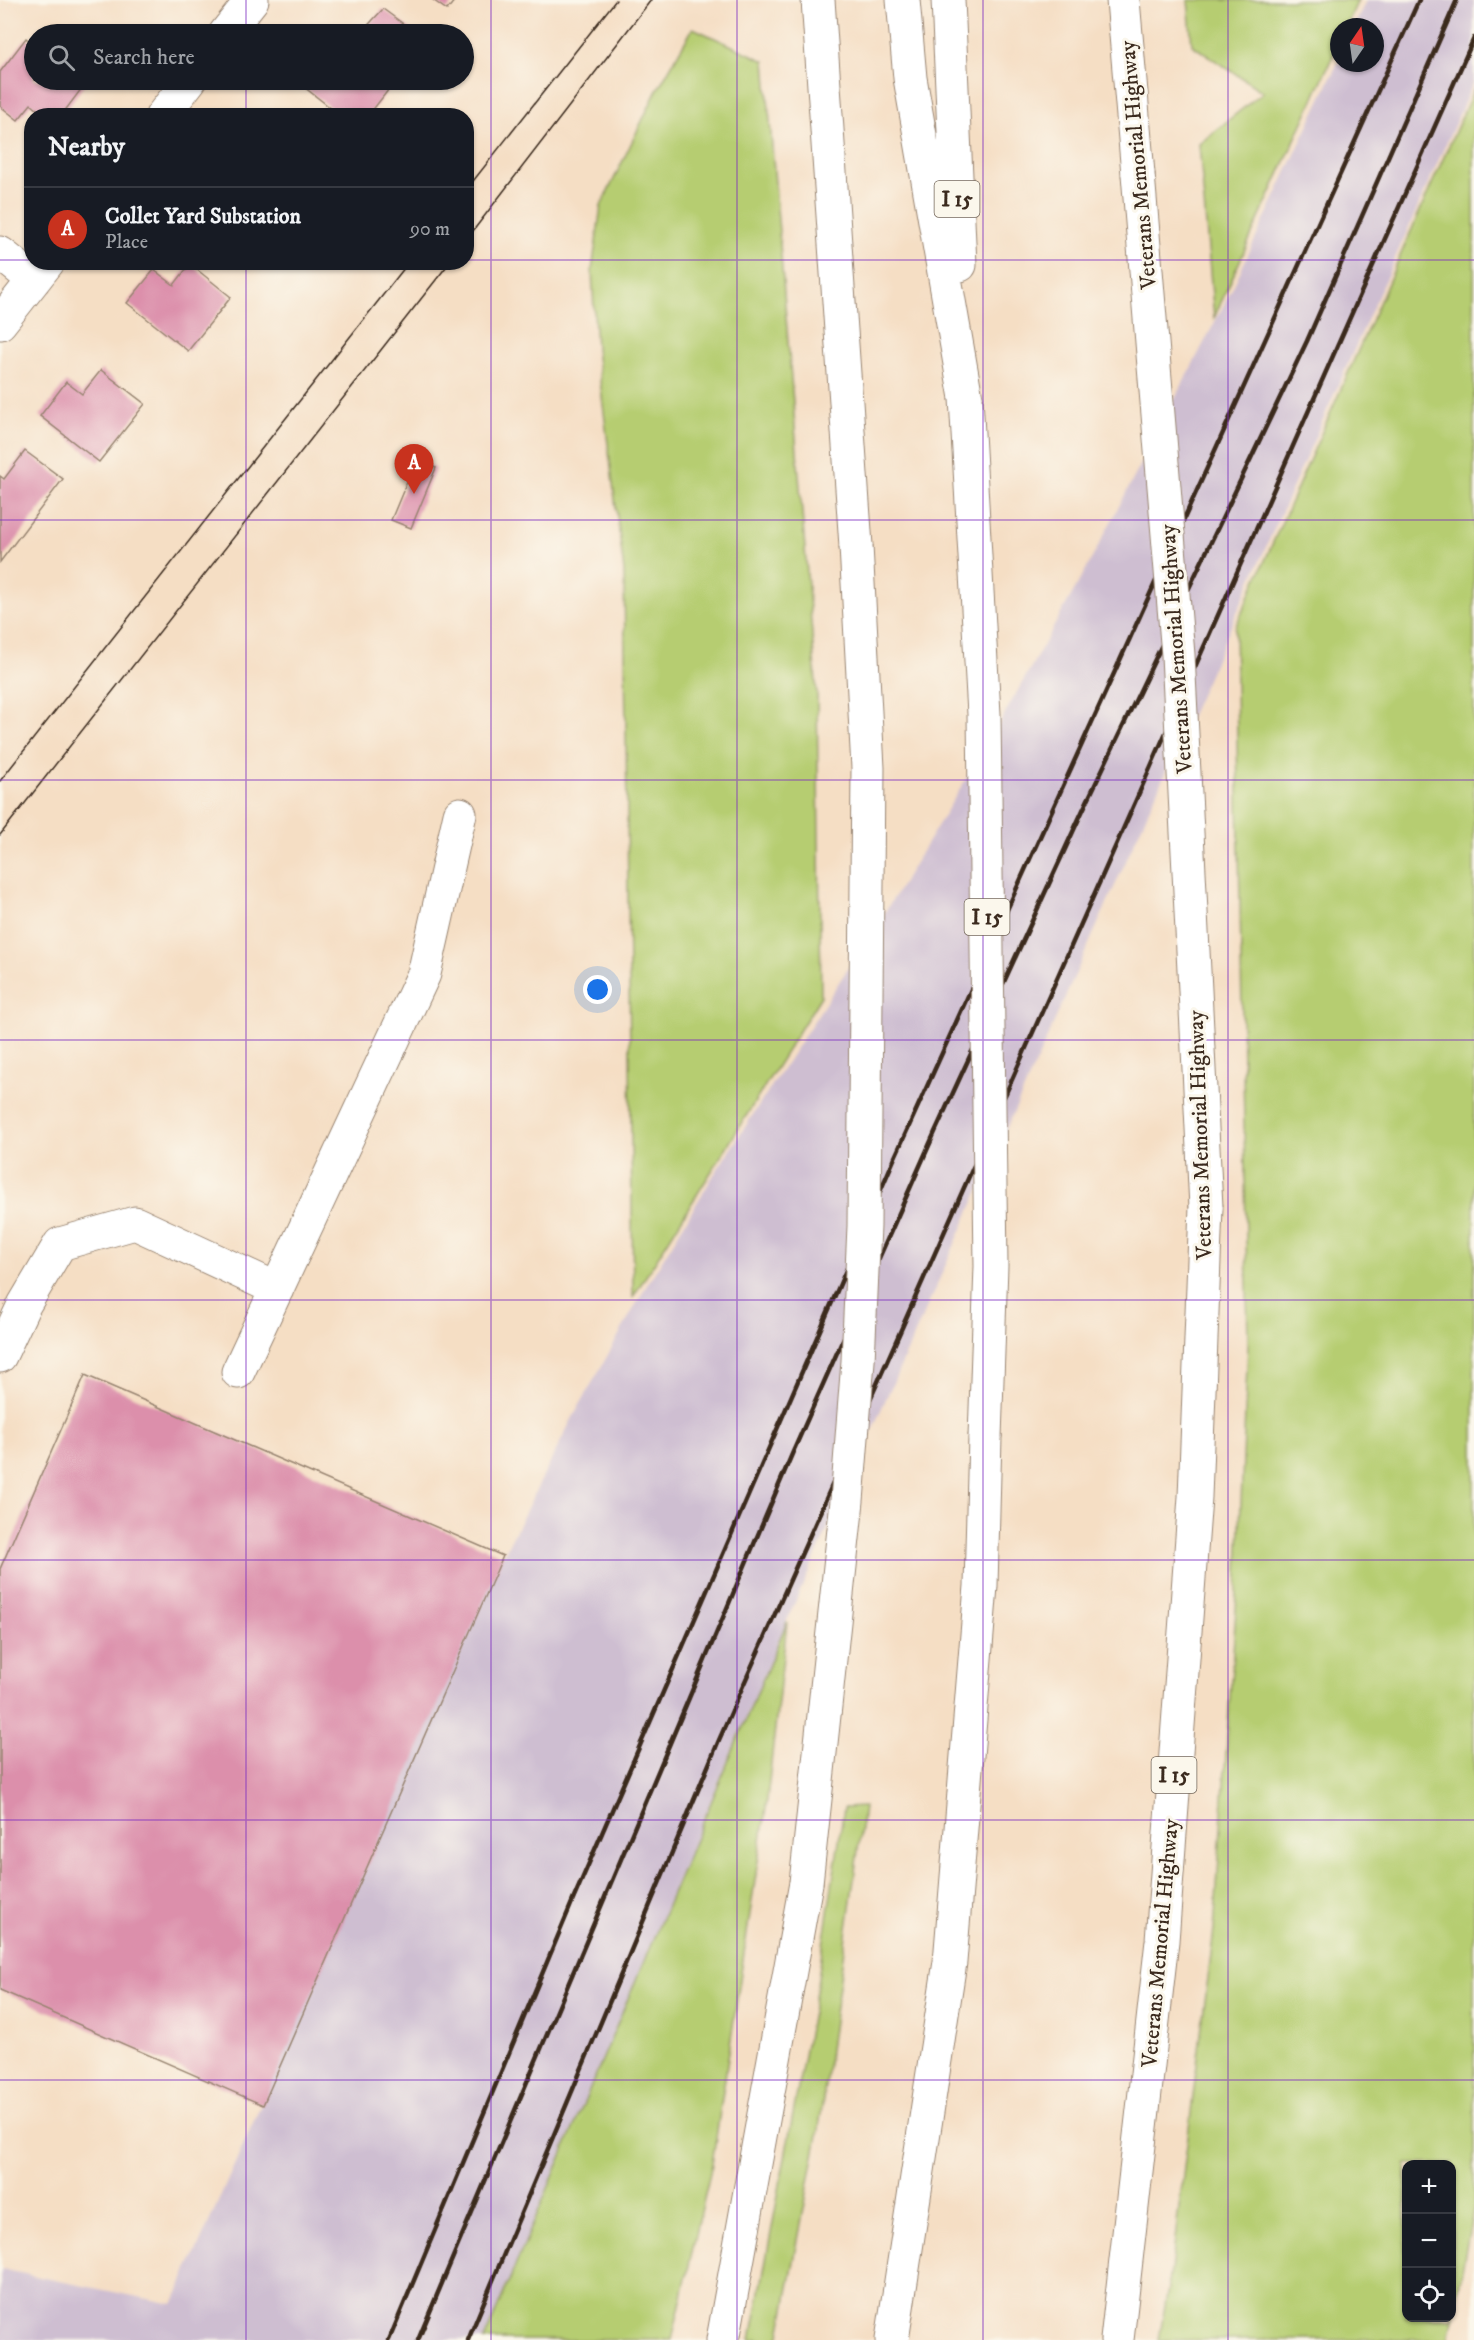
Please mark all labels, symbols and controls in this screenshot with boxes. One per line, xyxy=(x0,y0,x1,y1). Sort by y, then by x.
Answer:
north arrow xyxy=(1330,18,1384,72)
search box xyxy=(24,24,474,90)
street label: Veterans Memorial Highway xyxy=(1114,39,1163,291)
icon: search xyxy=(45,41,78,74)
text: Search here xyxy=(93,44,195,71)
text: Nearby xyxy=(48,131,125,164)
road number: I 15 xyxy=(934,181,980,217)
text: Collet Yard Substation xyxy=(105,203,301,230)
text: A xyxy=(61,217,74,242)
text: 90 m xyxy=(410,217,450,242)
text: Place xyxy=(105,230,148,255)
pin: A xyxy=(394,444,434,494)
street label: Veterans Memorial Highway xyxy=(1154,523,1199,775)
road number: I 15 xyxy=(964,899,1010,935)
your location xyxy=(583,975,612,1004)
street label: Veterans Memorial Highway xyxy=(1183,1009,1218,1261)
road number: I 15 xyxy=(1152,1757,1196,1793)
street label: Veterans Memorial Highway xyxy=(1136,1817,1185,2070)
map controls xyxy=(1402,2160,1456,2322)
button: + xyxy=(1402,2160,1456,2214)
button: − xyxy=(1402,2214,1456,2268)
button: locate xyxy=(1402,2268,1456,2322)

